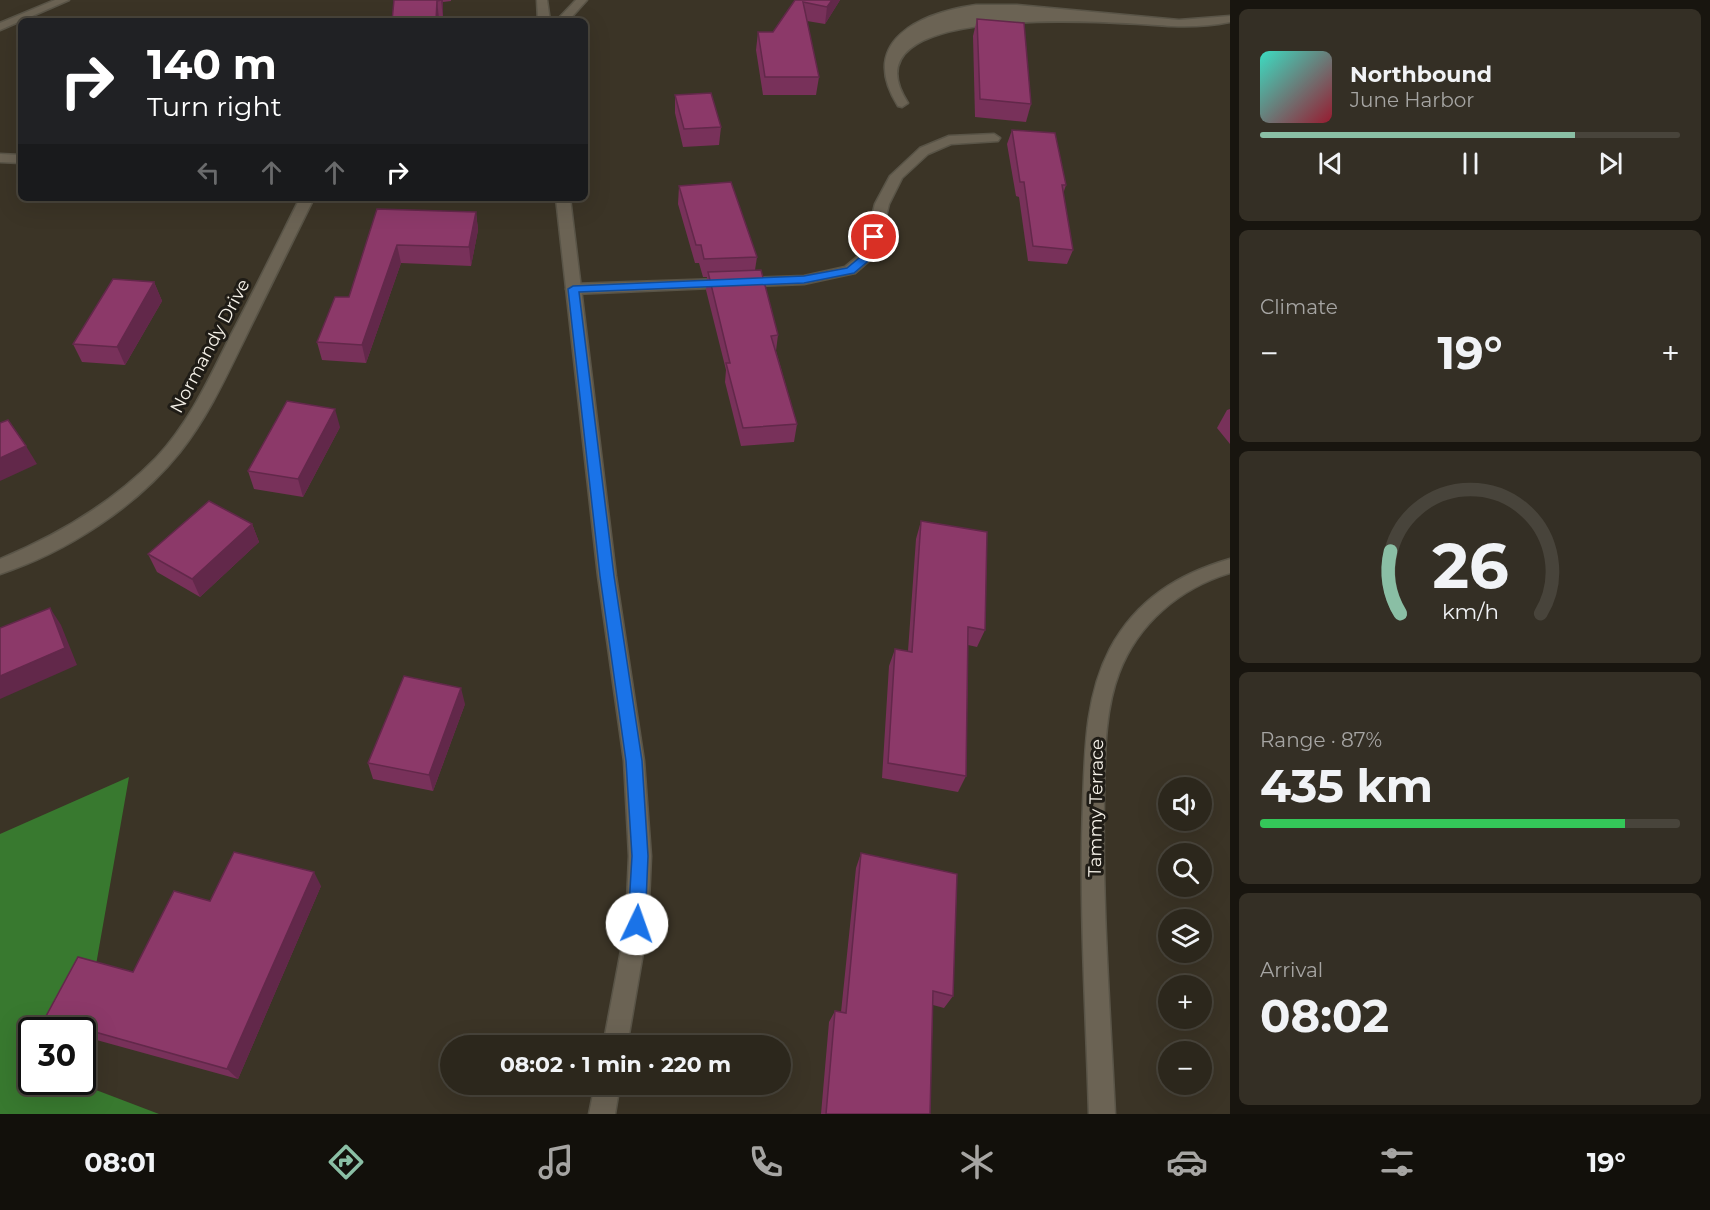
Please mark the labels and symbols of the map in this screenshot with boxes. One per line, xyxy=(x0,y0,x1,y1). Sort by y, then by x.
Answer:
pin xyxy=(848,211,899,262)
street label: Normandy Drive xyxy=(165,275,255,417)
street label: Tammy Terrace xyxy=(1084,739,1108,877)
position arrow xyxy=(605,892,669,956)
speed limit sign: 30 xyxy=(18,1017,96,1095)

